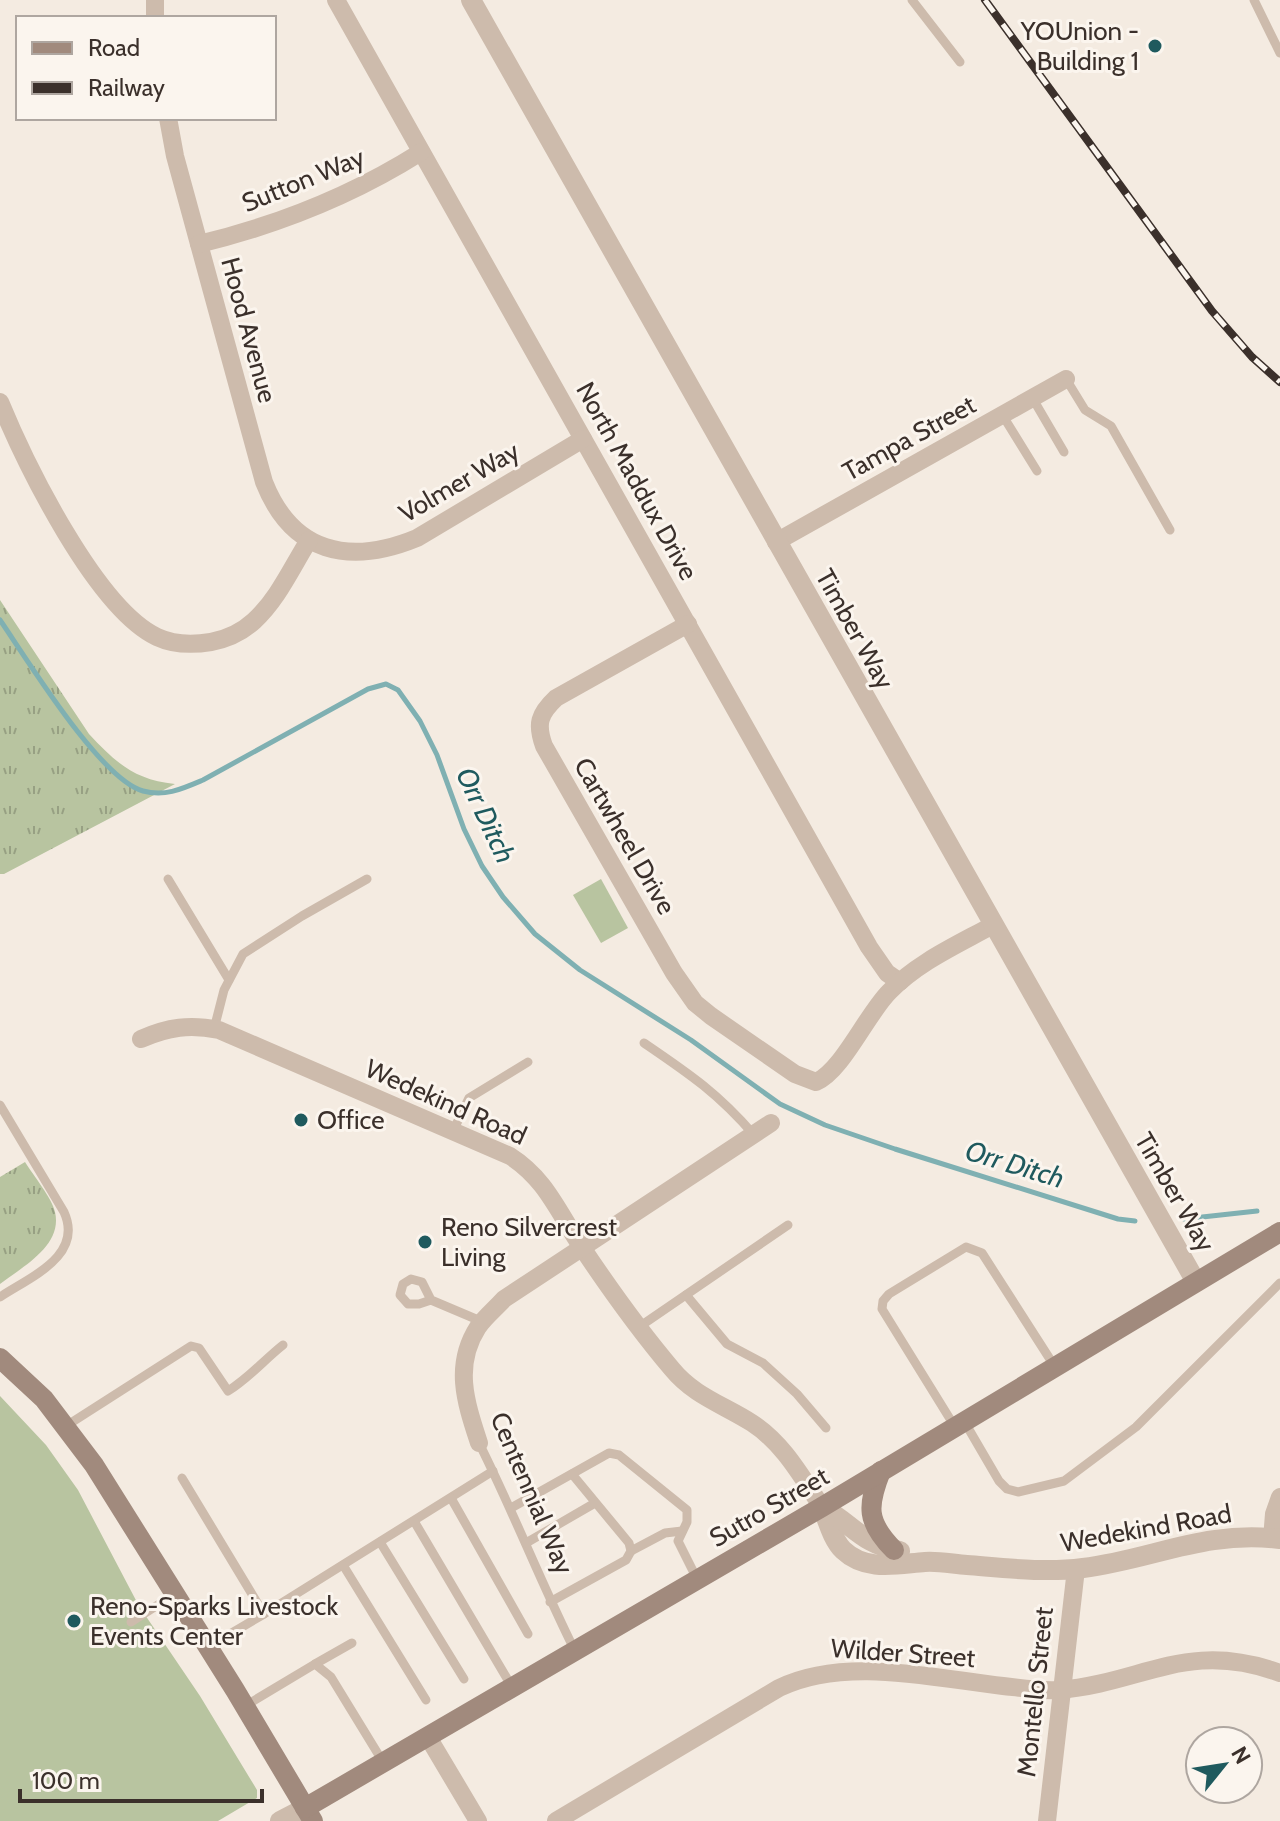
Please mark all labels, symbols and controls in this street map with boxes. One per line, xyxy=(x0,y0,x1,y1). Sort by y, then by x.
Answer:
place label: YOUnion - Building 1 xyxy=(1020,15,1139,77)
legend xyxy=(16,16,276,120)
text: Road xyxy=(88,33,140,62)
marker: YOUnion - Building 1 xyxy=(1146,37,1164,55)
text: Railway xyxy=(88,73,165,102)
street label: Sutton Way xyxy=(237,141,369,219)
street label: Hood Avenue xyxy=(214,254,284,406)
street label: North Maddux Drive xyxy=(569,376,705,586)
street label: Tampa Street xyxy=(837,388,981,488)
street label: Volmer Way xyxy=(393,435,525,529)
street label: Timber Way xyxy=(809,563,901,695)
street label: Cartwheel Drive xyxy=(567,752,683,920)
water label: Orr Ditch xyxy=(449,762,523,868)
street label: Wedekind Road xyxy=(360,1052,532,1152)
place label: Office xyxy=(317,1104,385,1136)
marker: Office xyxy=(292,1111,310,1129)
street label: Timber Way xyxy=(1128,1127,1222,1257)
water label: Orr Ditch xyxy=(961,1133,1069,1195)
place label: Reno Silvercrest Living xyxy=(441,1211,617,1273)
marker: Reno Silvercrest Living xyxy=(416,1233,434,1251)
street label: Centennial Way xyxy=(483,1407,581,1579)
street label: Sutro Street xyxy=(704,1460,834,1554)
street label: Wedekind Road xyxy=(1058,1497,1234,1559)
place label: Reno-Sparks Livestock Events Center xyxy=(90,1590,338,1652)
street label: Montello Street xyxy=(1010,1605,1060,1778)
marker: Reno-Sparks Livestock Events Center xyxy=(65,1612,83,1630)
street label: Wilder Street xyxy=(830,1632,976,1674)
north arrow xyxy=(1184,1725,1264,1805)
text: N xyxy=(1225,1742,1256,1769)
scale bar xyxy=(20,1753,262,1803)
text: 100 m xyxy=(32,1766,100,1795)

